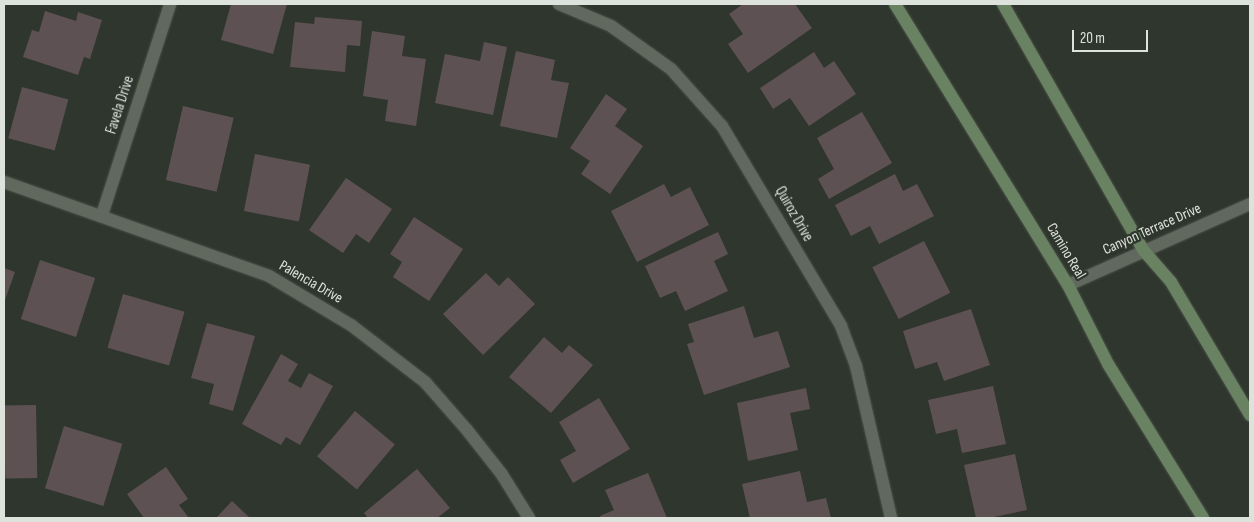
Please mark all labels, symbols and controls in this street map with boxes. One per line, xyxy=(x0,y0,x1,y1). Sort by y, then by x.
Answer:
scale bar xyxy=(1074,20,1150,52)
text: 20 m xyxy=(1080,29,1105,48)
street label: Favela Drive xyxy=(102,74,138,136)
street label: Quiroz Drive xyxy=(771,183,817,245)
street label: Canyon Terrace Drive xyxy=(1100,199,1204,259)
street label: Camino Real xyxy=(1042,220,1090,282)
street label: Palencia Drive xyxy=(276,257,346,307)

